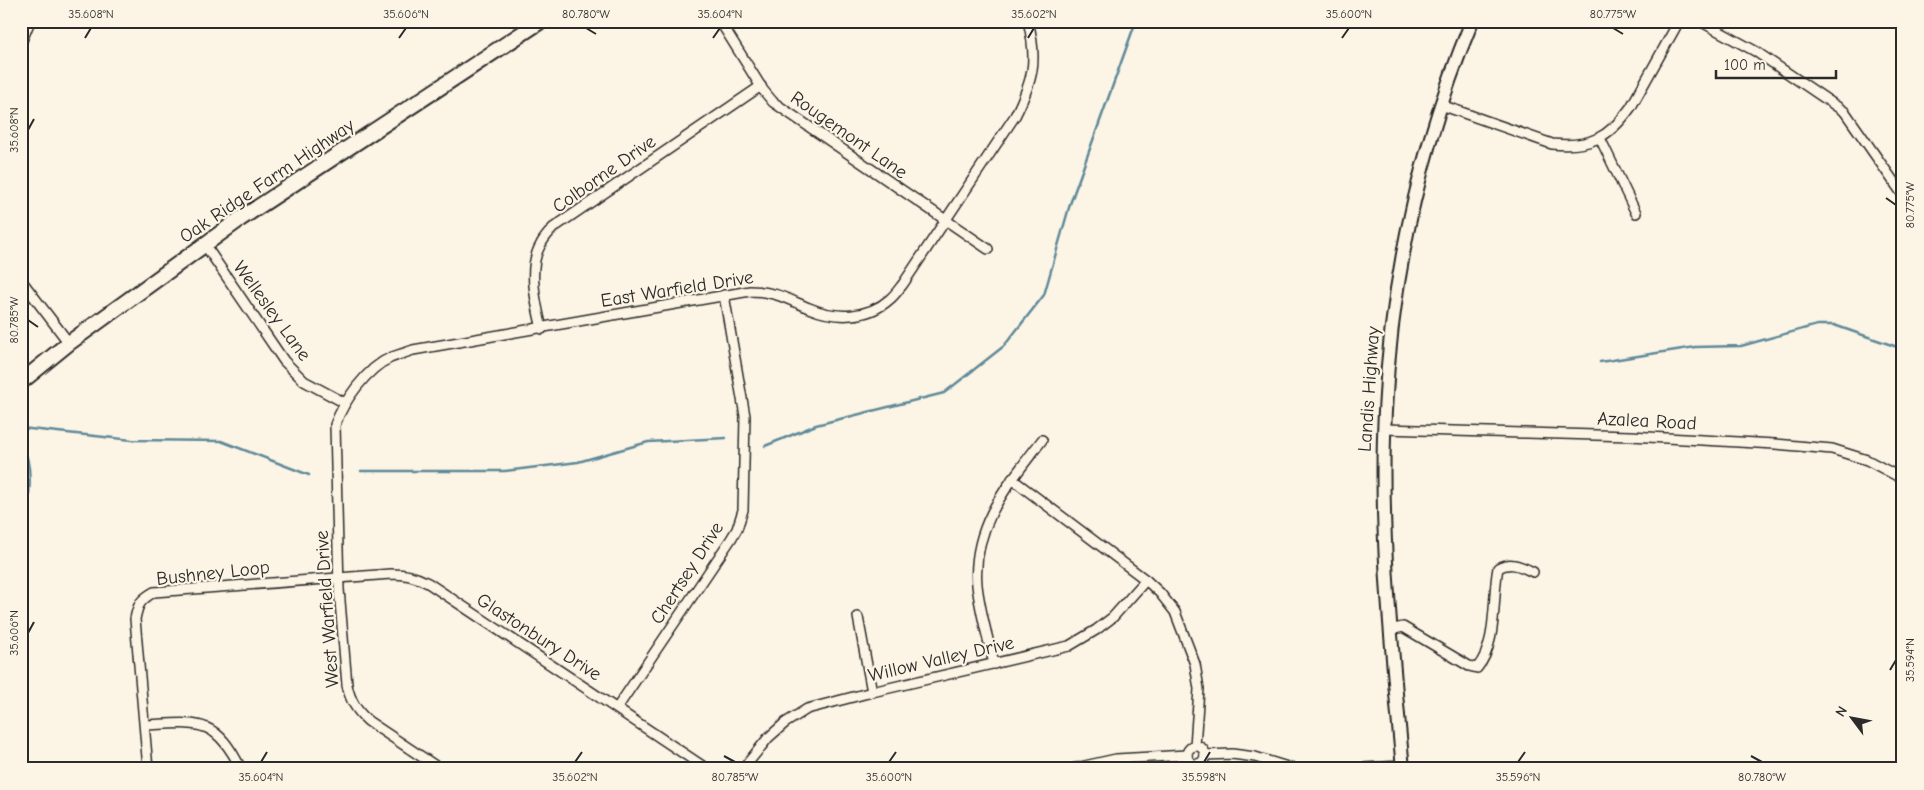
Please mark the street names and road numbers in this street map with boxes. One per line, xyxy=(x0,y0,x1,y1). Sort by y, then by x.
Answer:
street label: Rougemont Lane xyxy=(786,87,912,183)
street label: Oak Ridge Farm Highway xyxy=(175,114,359,248)
street label: Colborne Drive xyxy=(548,130,660,218)
street label: Wellesley Lane xyxy=(228,257,316,365)
street label: East Warfield Drive xyxy=(599,266,755,312)
street label: Landis Highway xyxy=(1354,325,1384,452)
street label: Azalea Road xyxy=(1597,407,1697,435)
street label: Chertsey Drive xyxy=(646,518,728,628)
street label: West Warfield Drive xyxy=(311,530,343,688)
street label: Bushney Loop xyxy=(155,556,271,590)
street label: Glastonbury Drive xyxy=(473,589,605,685)
street label: Willow Valley Drive xyxy=(866,632,1016,686)

